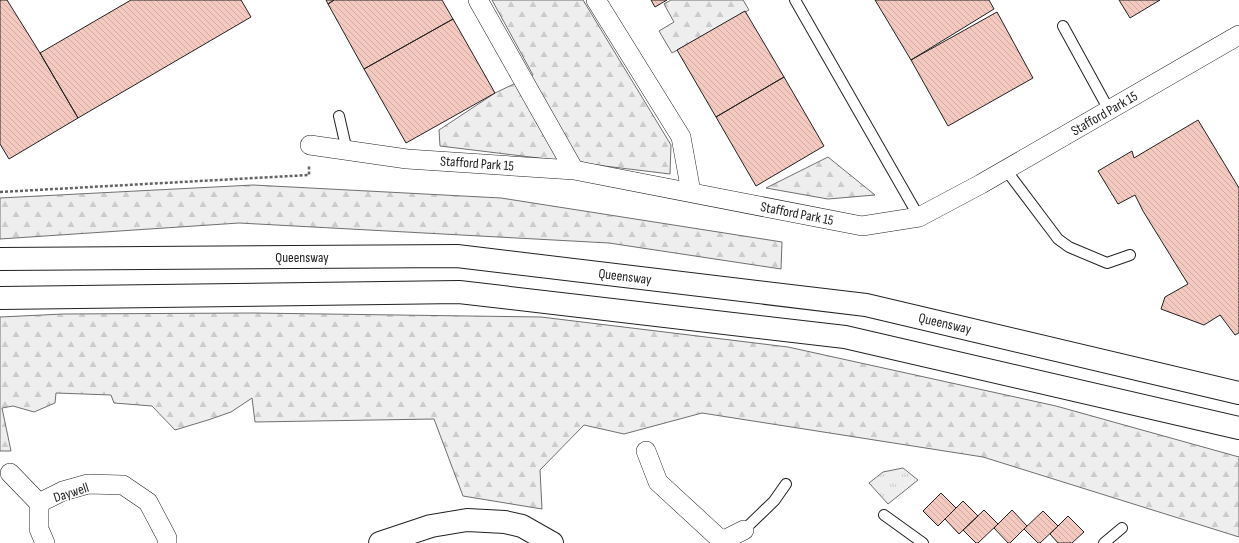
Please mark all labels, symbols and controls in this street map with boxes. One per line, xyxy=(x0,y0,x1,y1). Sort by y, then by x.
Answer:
street label: Stafford Park 15 xyxy=(1068,87,1141,139)
street label: Stafford Park 15 xyxy=(439,152,515,175)
street label: Stafford Park 15 xyxy=(759,198,835,229)
street label: Queensway xyxy=(275,249,329,266)
street label: Queensway xyxy=(597,265,653,288)
street label: Queensway xyxy=(917,309,973,338)
street label: Daywell xyxy=(51,479,91,506)

